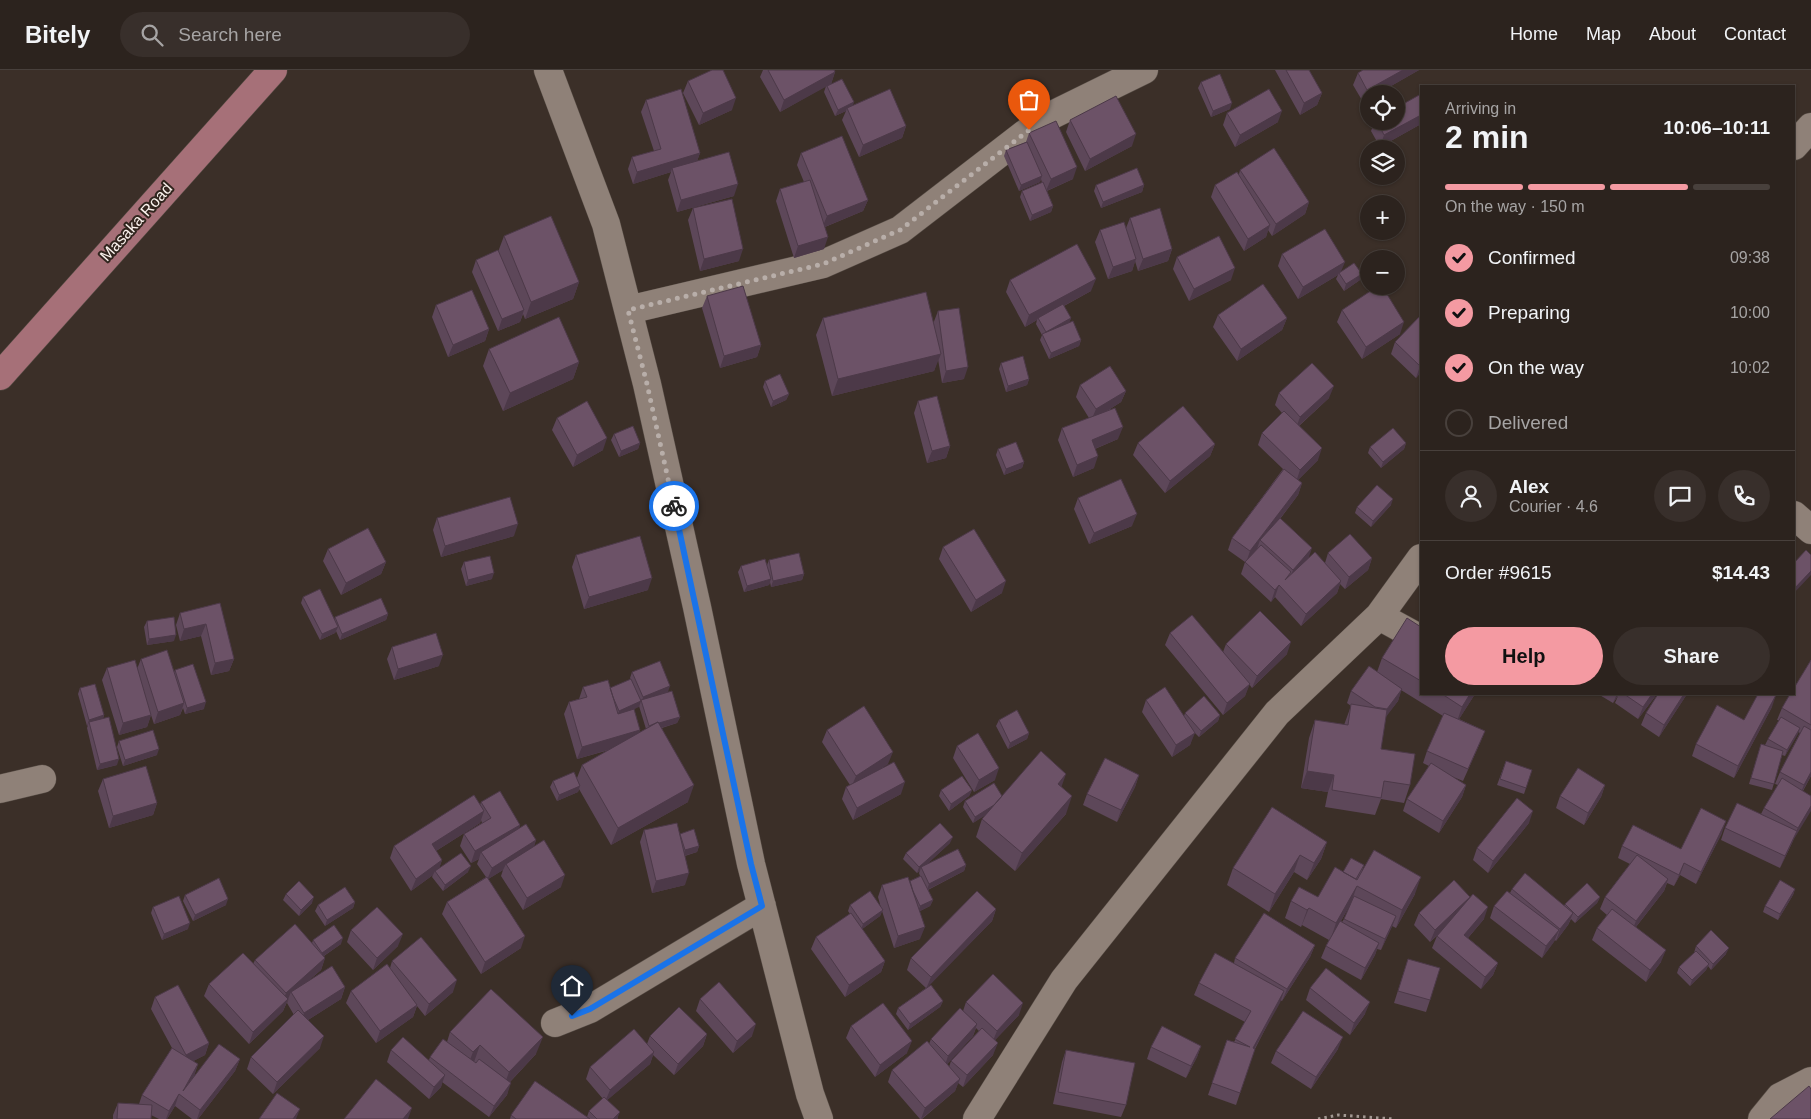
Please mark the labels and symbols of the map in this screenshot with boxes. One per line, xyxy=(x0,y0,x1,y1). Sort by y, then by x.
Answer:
pin xyxy=(1008,79,1050,130)
street label: Masaka Road xyxy=(97,180,175,264)
courier xyxy=(649,481,699,531)
pin xyxy=(551,965,593,1016)

